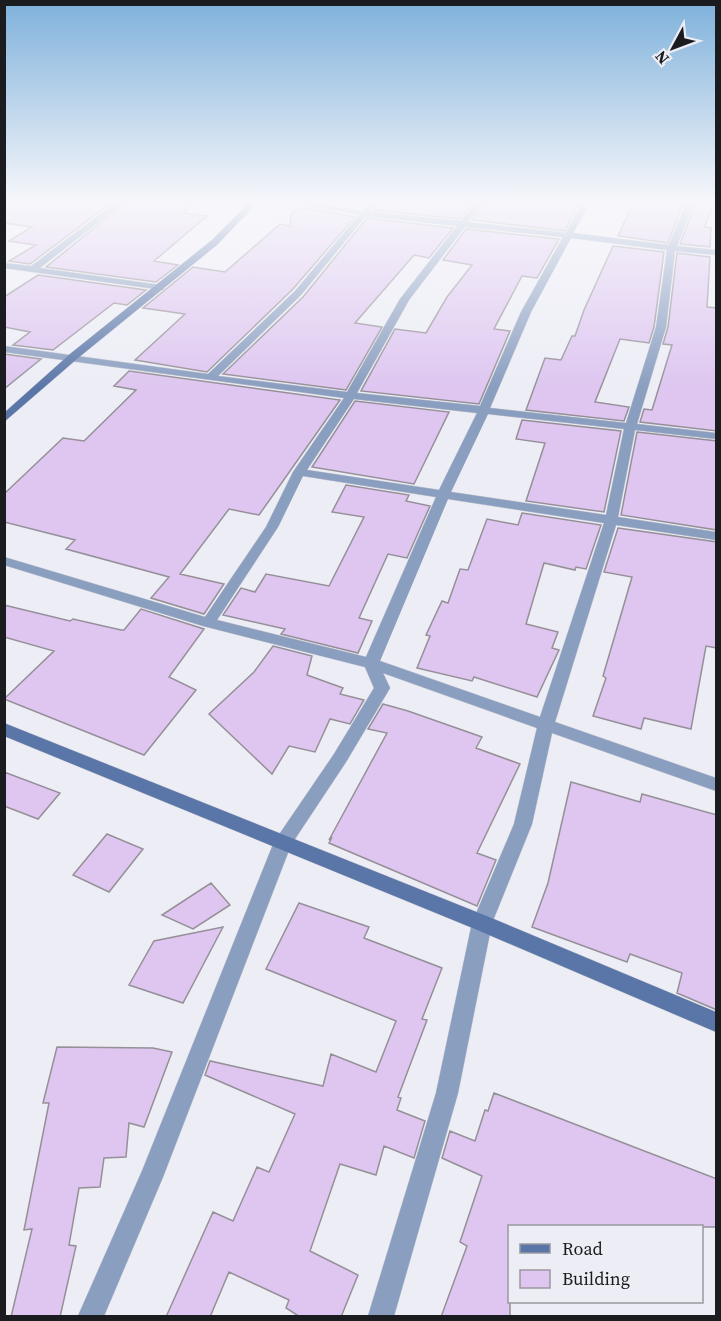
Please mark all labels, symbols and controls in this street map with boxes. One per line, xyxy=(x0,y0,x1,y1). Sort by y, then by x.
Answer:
north arrow xyxy=(643,18,703,78)
text: N xyxy=(649,46,674,69)
legend xyxy=(508,1225,703,1303)
text: Road xyxy=(562,1236,603,1261)
text: Building xyxy=(562,1266,630,1291)

